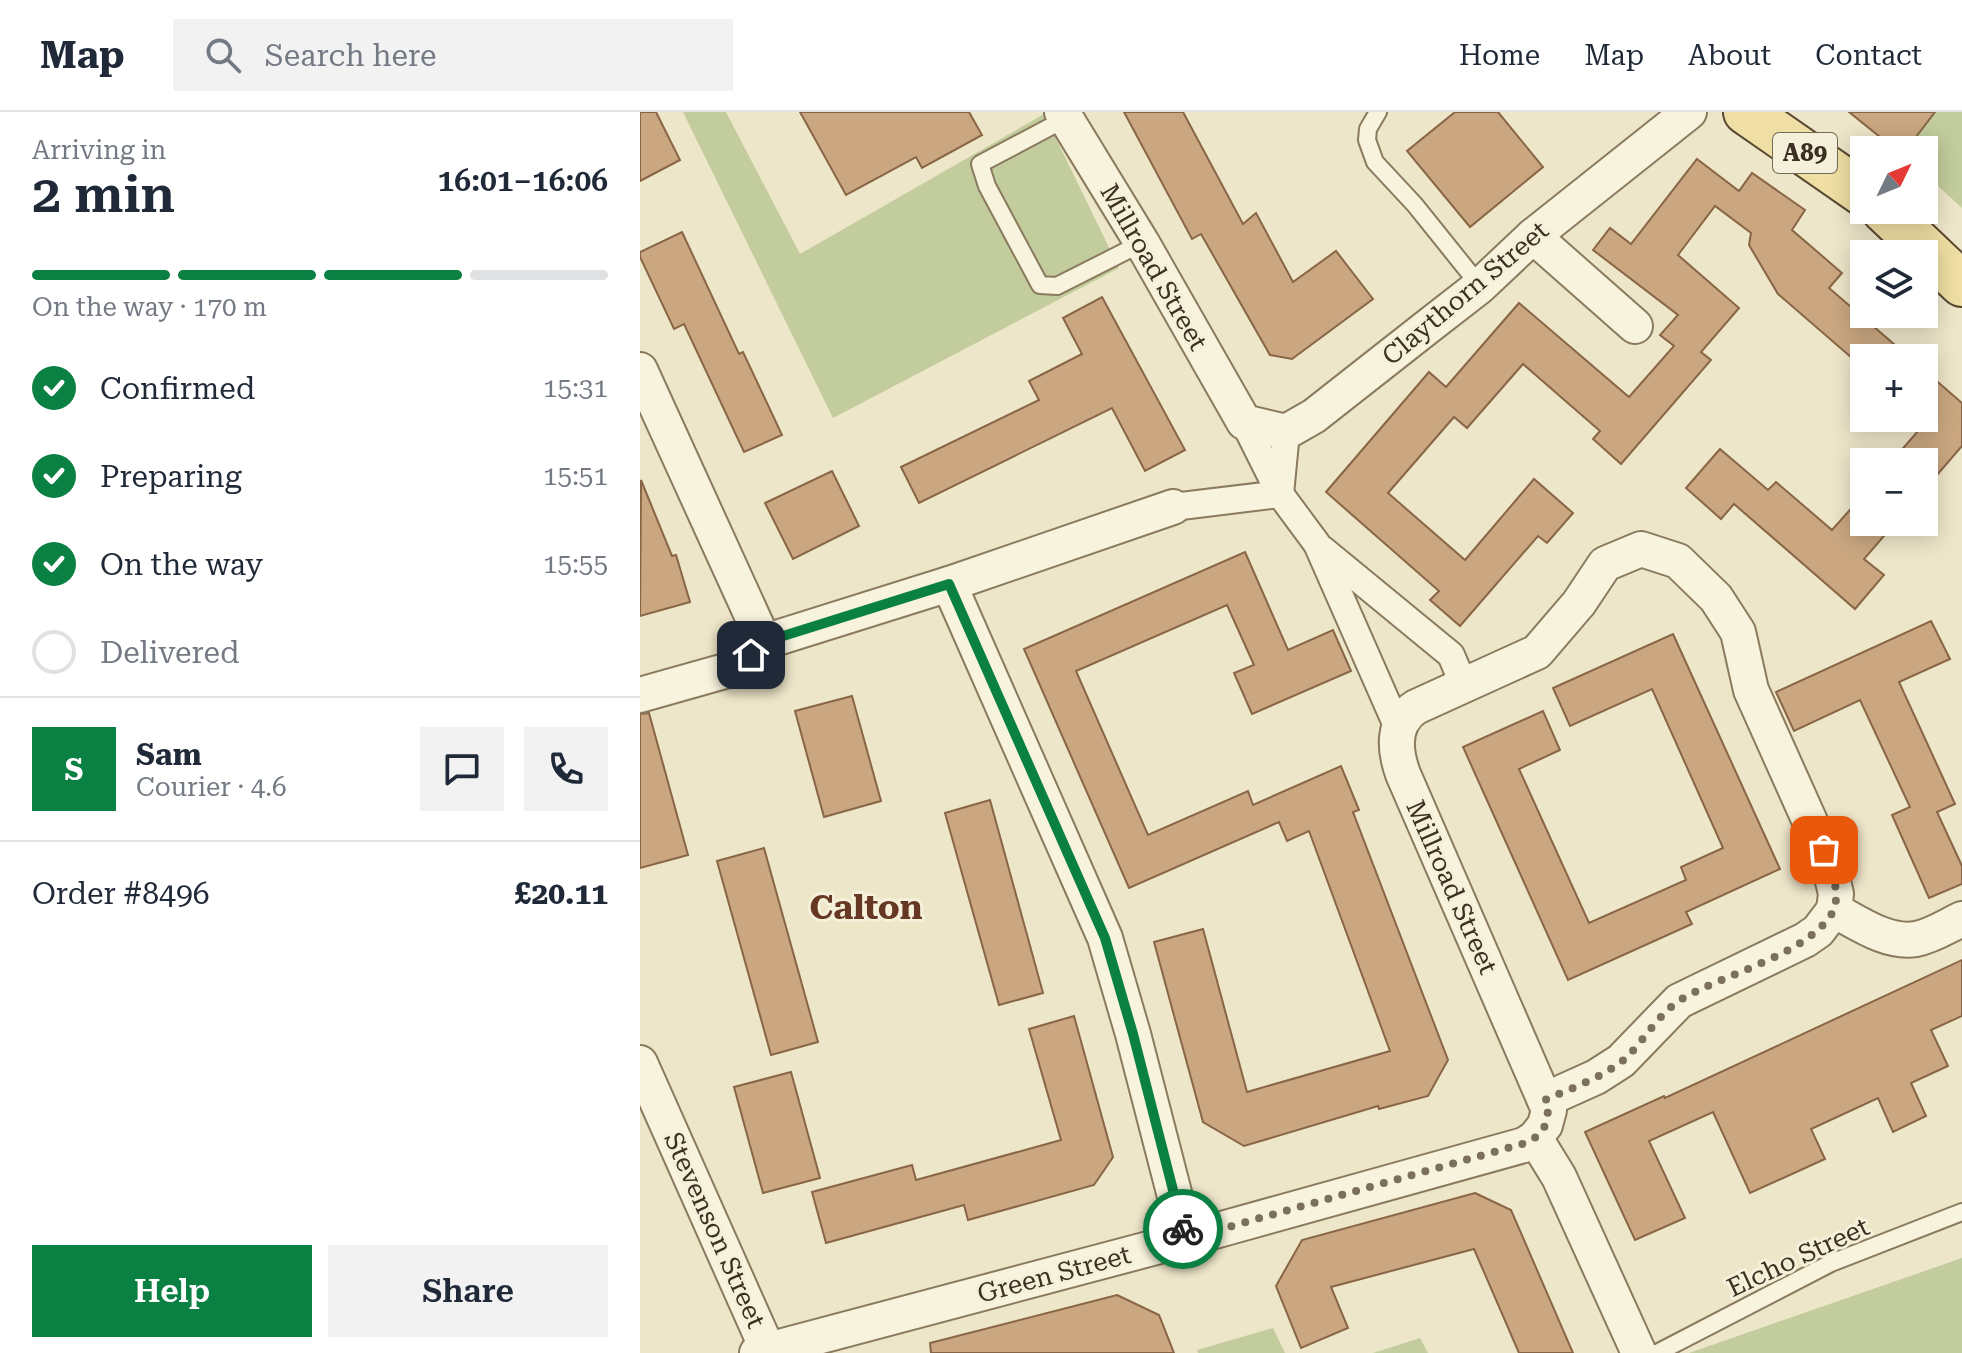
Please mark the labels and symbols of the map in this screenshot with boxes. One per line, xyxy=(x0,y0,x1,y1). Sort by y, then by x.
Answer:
road number: A89 xyxy=(1773,133,1837,173)
north arrow xyxy=(1850,136,1938,224)
street label: Millroad Street xyxy=(1094,179,1214,356)
street label: Claythorn Street xyxy=(1376,215,1554,371)
pin xyxy=(717,621,785,689)
street label: Millroad Street xyxy=(1400,796,1504,979)
pin xyxy=(1790,816,1858,884)
district label: Calton xyxy=(809,887,923,927)
street label: Stevenson Street xyxy=(658,1127,772,1333)
courier xyxy=(1143,1189,1223,1269)
street label: Elcho Street xyxy=(1722,1211,1874,1303)
street label: Green Street xyxy=(974,1239,1134,1309)

